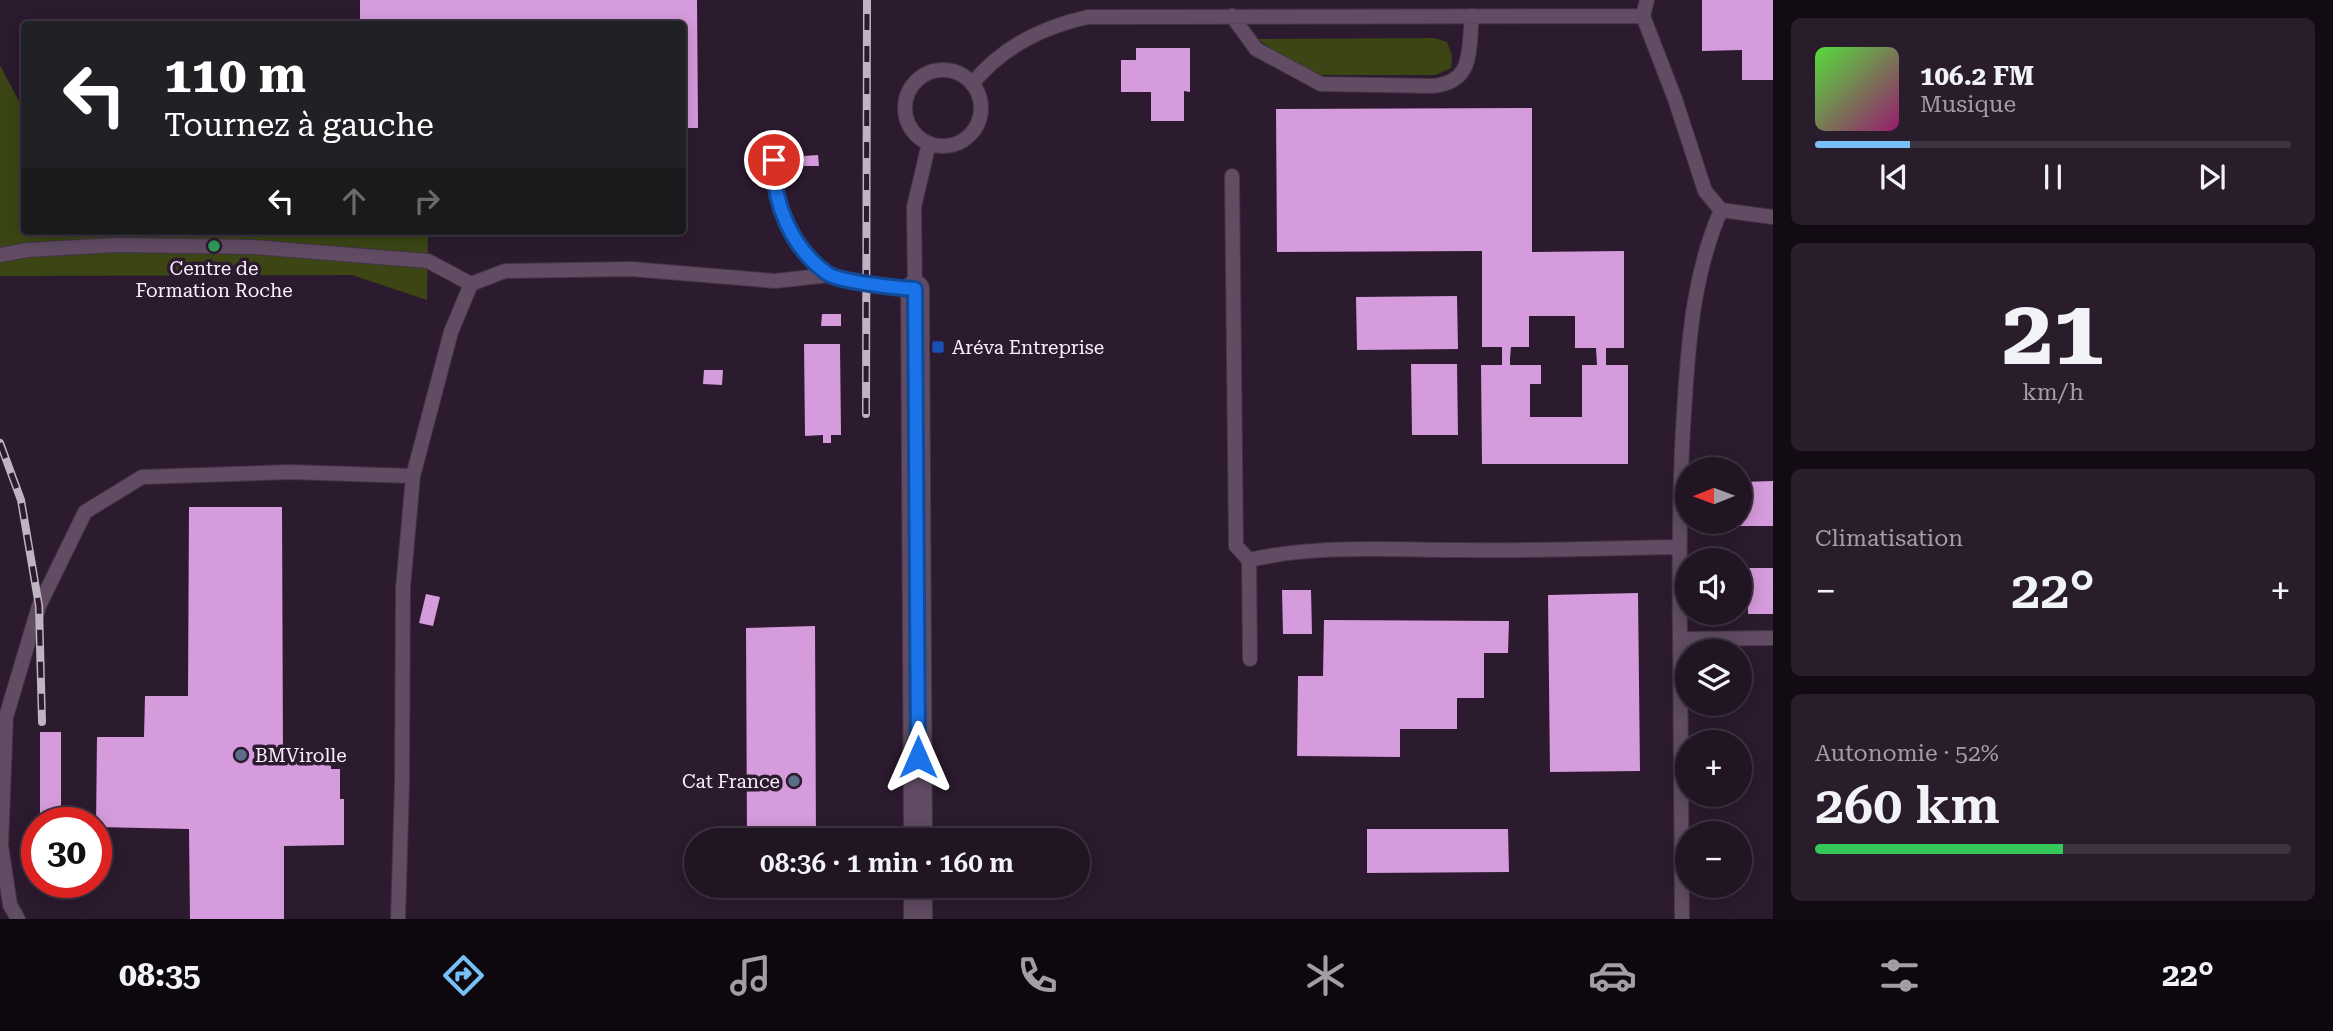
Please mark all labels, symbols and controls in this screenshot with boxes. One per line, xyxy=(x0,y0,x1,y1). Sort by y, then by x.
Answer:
text: 110 m xyxy=(164,47,306,104)
icon: left xyxy=(49,49,140,140)
text: 106.2 FM xyxy=(1920,61,2034,91)
text: Musique xyxy=(1920,91,2016,118)
text: Tournez à gauche xyxy=(164,106,434,144)
pin xyxy=(744,130,804,190)
icon: arrive xyxy=(755,141,793,179)
icon: previous xyxy=(1875,158,1913,196)
icon: pause xyxy=(2034,158,2072,196)
icon: next xyxy=(2193,158,2231,196)
icon: left xyxy=(262,182,300,220)
icon: ahead xyxy=(335,182,373,220)
icon: right xyxy=(408,182,446,220)
marker: Centre de Formation Roche xyxy=(206,238,222,254)
place label: Centre de Formation Roche xyxy=(135,257,293,302)
text: 21 xyxy=(2002,280,2104,386)
place label: Aréva Entreprise xyxy=(952,336,1104,359)
marker: Aréva Entreprise xyxy=(930,339,946,355)
text: km/h xyxy=(2022,379,2084,406)
north arrow xyxy=(1675,457,1752,534)
map controls xyxy=(1675,457,1752,898)
text: Climatisation xyxy=(1815,525,1963,552)
button: sound xyxy=(1675,548,1752,625)
text: 22° xyxy=(2011,560,2095,621)
text: − xyxy=(1815,569,1836,613)
text: + xyxy=(2270,569,2291,613)
button: layers xyxy=(1675,639,1752,716)
position arrow xyxy=(881,720,955,794)
button: + xyxy=(1675,730,1752,807)
text: Autonomie · 52% xyxy=(1815,740,1999,767)
place label: BMVirolle xyxy=(255,744,347,767)
marker: BMVirolle xyxy=(233,747,249,763)
place label: Cat France xyxy=(682,770,780,793)
marker: Cat France xyxy=(786,773,802,789)
text: 260 km xyxy=(1815,775,2000,836)
speed limit sign: 30 xyxy=(21,807,112,898)
button: − xyxy=(1675,821,1752,898)
text: 08:36 · 1 min · 160 m xyxy=(760,848,1014,878)
icon: directions xyxy=(439,951,488,1000)
icon: music xyxy=(726,951,775,1000)
icon: phone xyxy=(1013,951,1062,1000)
icon: climate xyxy=(1301,951,1350,1000)
icon: car xyxy=(1588,951,1637,1000)
icon: filters xyxy=(1875,951,1924,1000)
text: 08:35 xyxy=(119,956,201,994)
text: 22° xyxy=(2162,956,2214,994)

